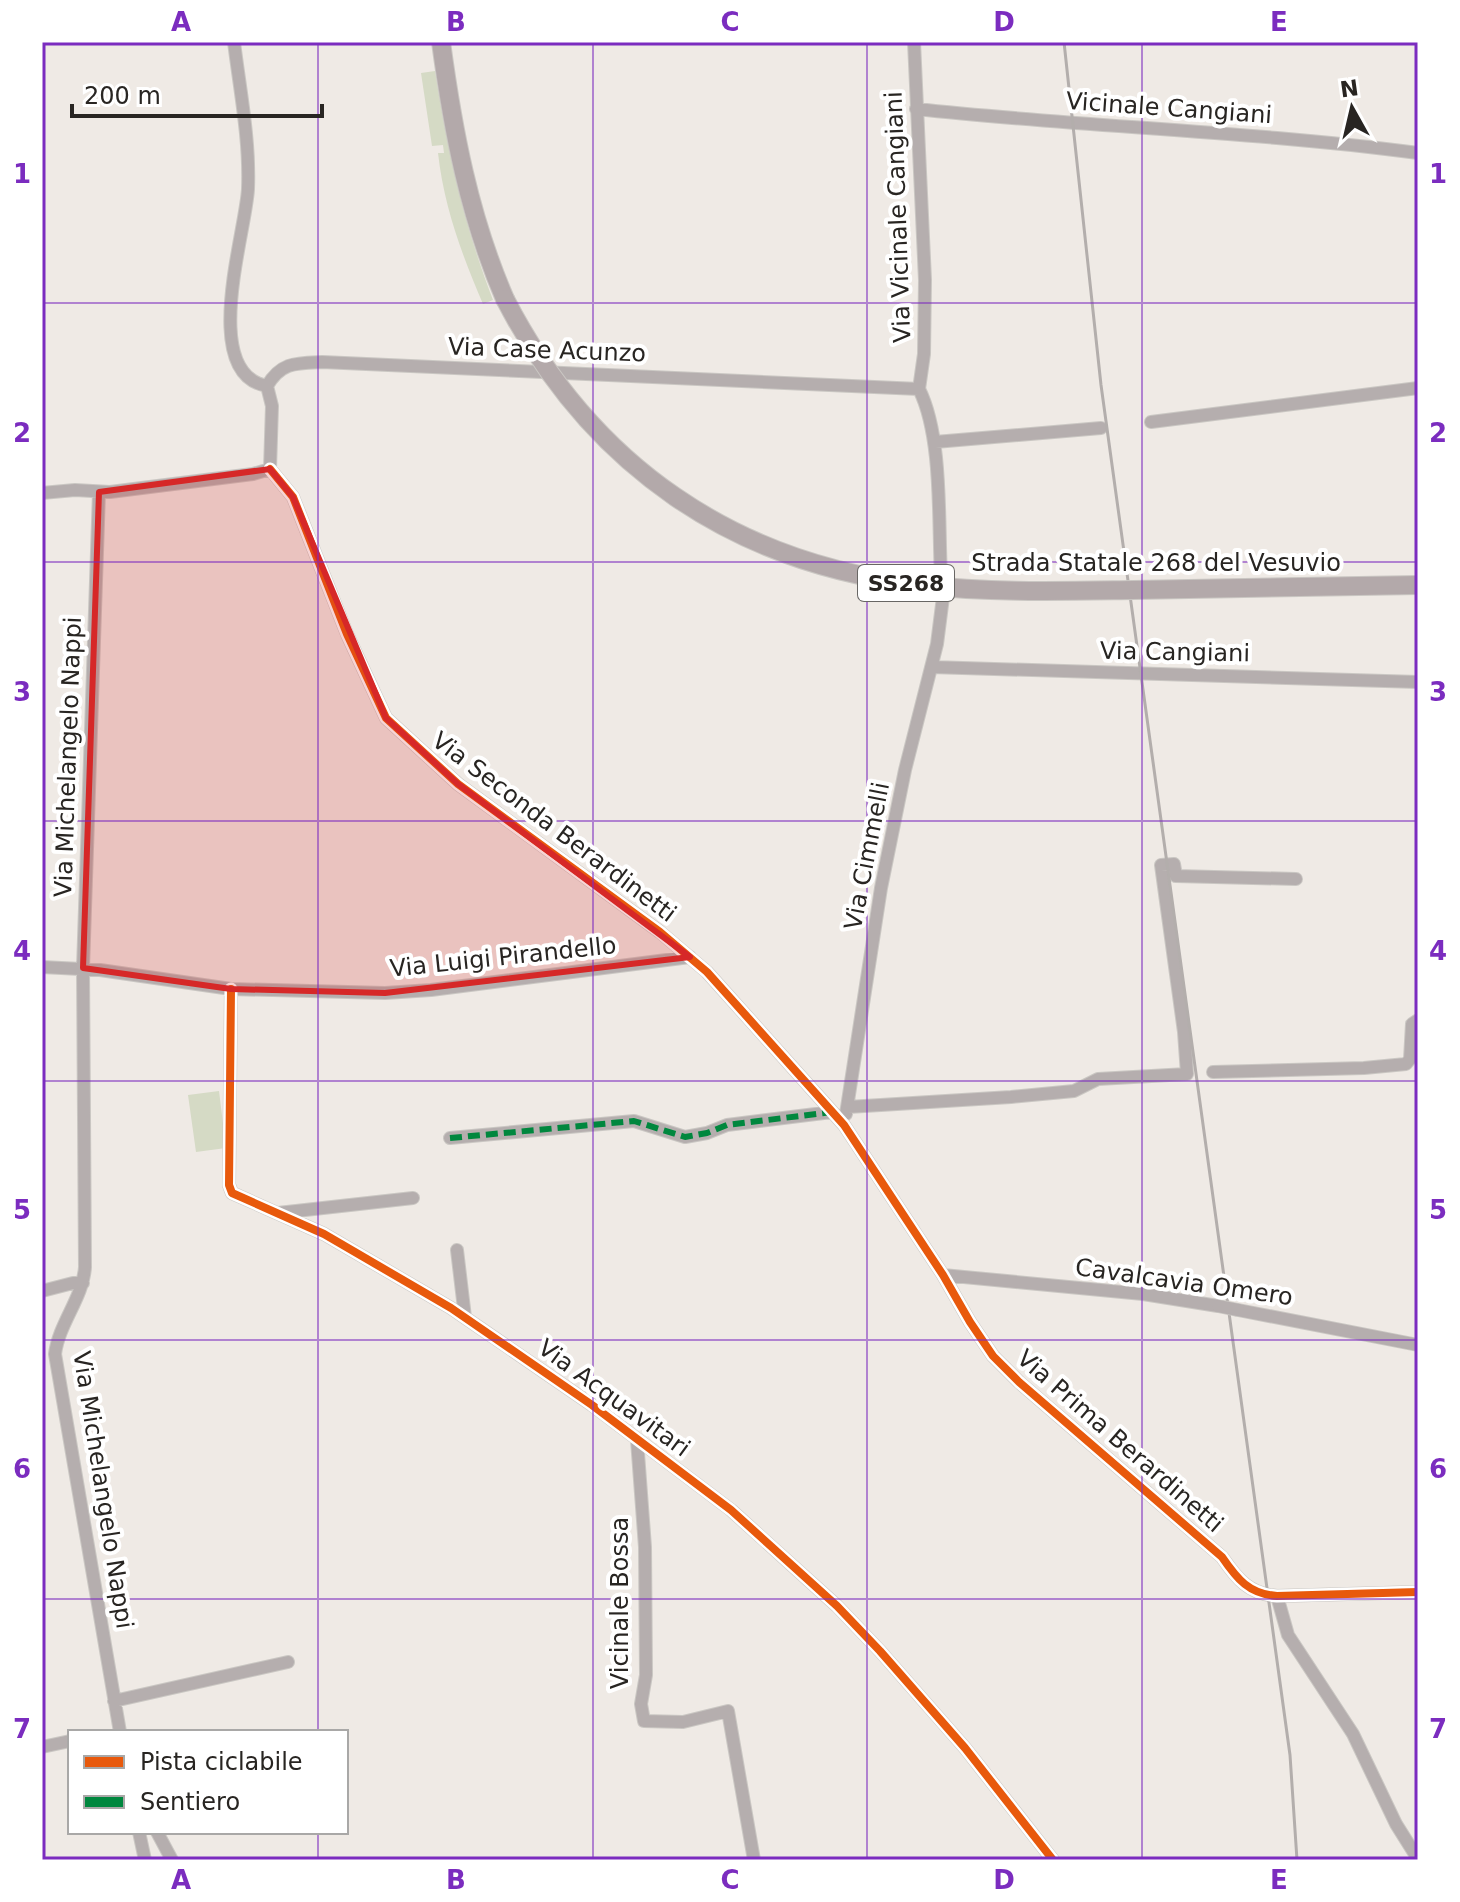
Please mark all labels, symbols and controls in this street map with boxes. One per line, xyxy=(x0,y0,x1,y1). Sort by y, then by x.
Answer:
text: A xyxy=(171,7,191,37)
text: B xyxy=(446,7,466,37)
text: C xyxy=(720,7,740,37)
text: D xyxy=(993,7,1015,37)
text: E xyxy=(1270,7,1288,37)
scale bar xyxy=(72,68,322,118)
north arrow xyxy=(1312,68,1392,148)
text: N xyxy=(1338,75,1360,102)
text: 200 m xyxy=(84,82,161,110)
street label: Vicinale Cangiani xyxy=(1065,87,1273,129)
street label: Via Vicinale Cangiani xyxy=(880,91,916,343)
text: 1 xyxy=(13,159,31,189)
text: 1 xyxy=(1429,159,1447,189)
street label: Via Case Acunzo xyxy=(447,333,647,367)
text: 2 xyxy=(13,418,31,448)
text: 2 xyxy=(1429,418,1447,448)
street label: Strada Statale 268 del Vesuvio xyxy=(971,549,1341,577)
road number: SS268 xyxy=(858,565,954,601)
street label: Via Michelangelo Nappi xyxy=(49,616,87,898)
street label: Via Cangiani xyxy=(1100,637,1250,667)
text: 3 xyxy=(13,677,31,707)
text: 3 xyxy=(1429,677,1447,707)
street label: Via Seconda Berardinetti xyxy=(427,726,681,928)
street label: Via Cimmelli xyxy=(839,780,895,932)
street label: Via Luigi Pirandello xyxy=(388,931,618,983)
text: 4 xyxy=(13,936,31,966)
text: 4 xyxy=(1429,936,1447,966)
text: 5 xyxy=(13,1195,31,1225)
text: 5 xyxy=(1429,1195,1447,1225)
street label: Cavalcavia Omero xyxy=(1074,1253,1294,1311)
street label: Via Acquavitari xyxy=(533,1334,695,1462)
street label: Via Prima Berardinetti xyxy=(1011,1344,1229,1538)
street label: Via Michelangelo Nappi xyxy=(67,1349,139,1631)
text: 6 xyxy=(13,1454,31,1484)
text: 6 xyxy=(1429,1454,1447,1484)
street label: Vicinale Bossa xyxy=(606,1517,634,1689)
text: 7 xyxy=(13,1714,31,1744)
text: 7 xyxy=(1429,1714,1447,1744)
legend xyxy=(68,1730,348,1834)
text: Pista ciclabile xyxy=(140,1748,303,1776)
text: Sentiero xyxy=(140,1788,240,1816)
text: A xyxy=(171,1865,191,1895)
text: B xyxy=(446,1865,466,1895)
text: C xyxy=(720,1865,740,1895)
text: D xyxy=(993,1865,1015,1895)
text: E xyxy=(1270,1865,1288,1895)

